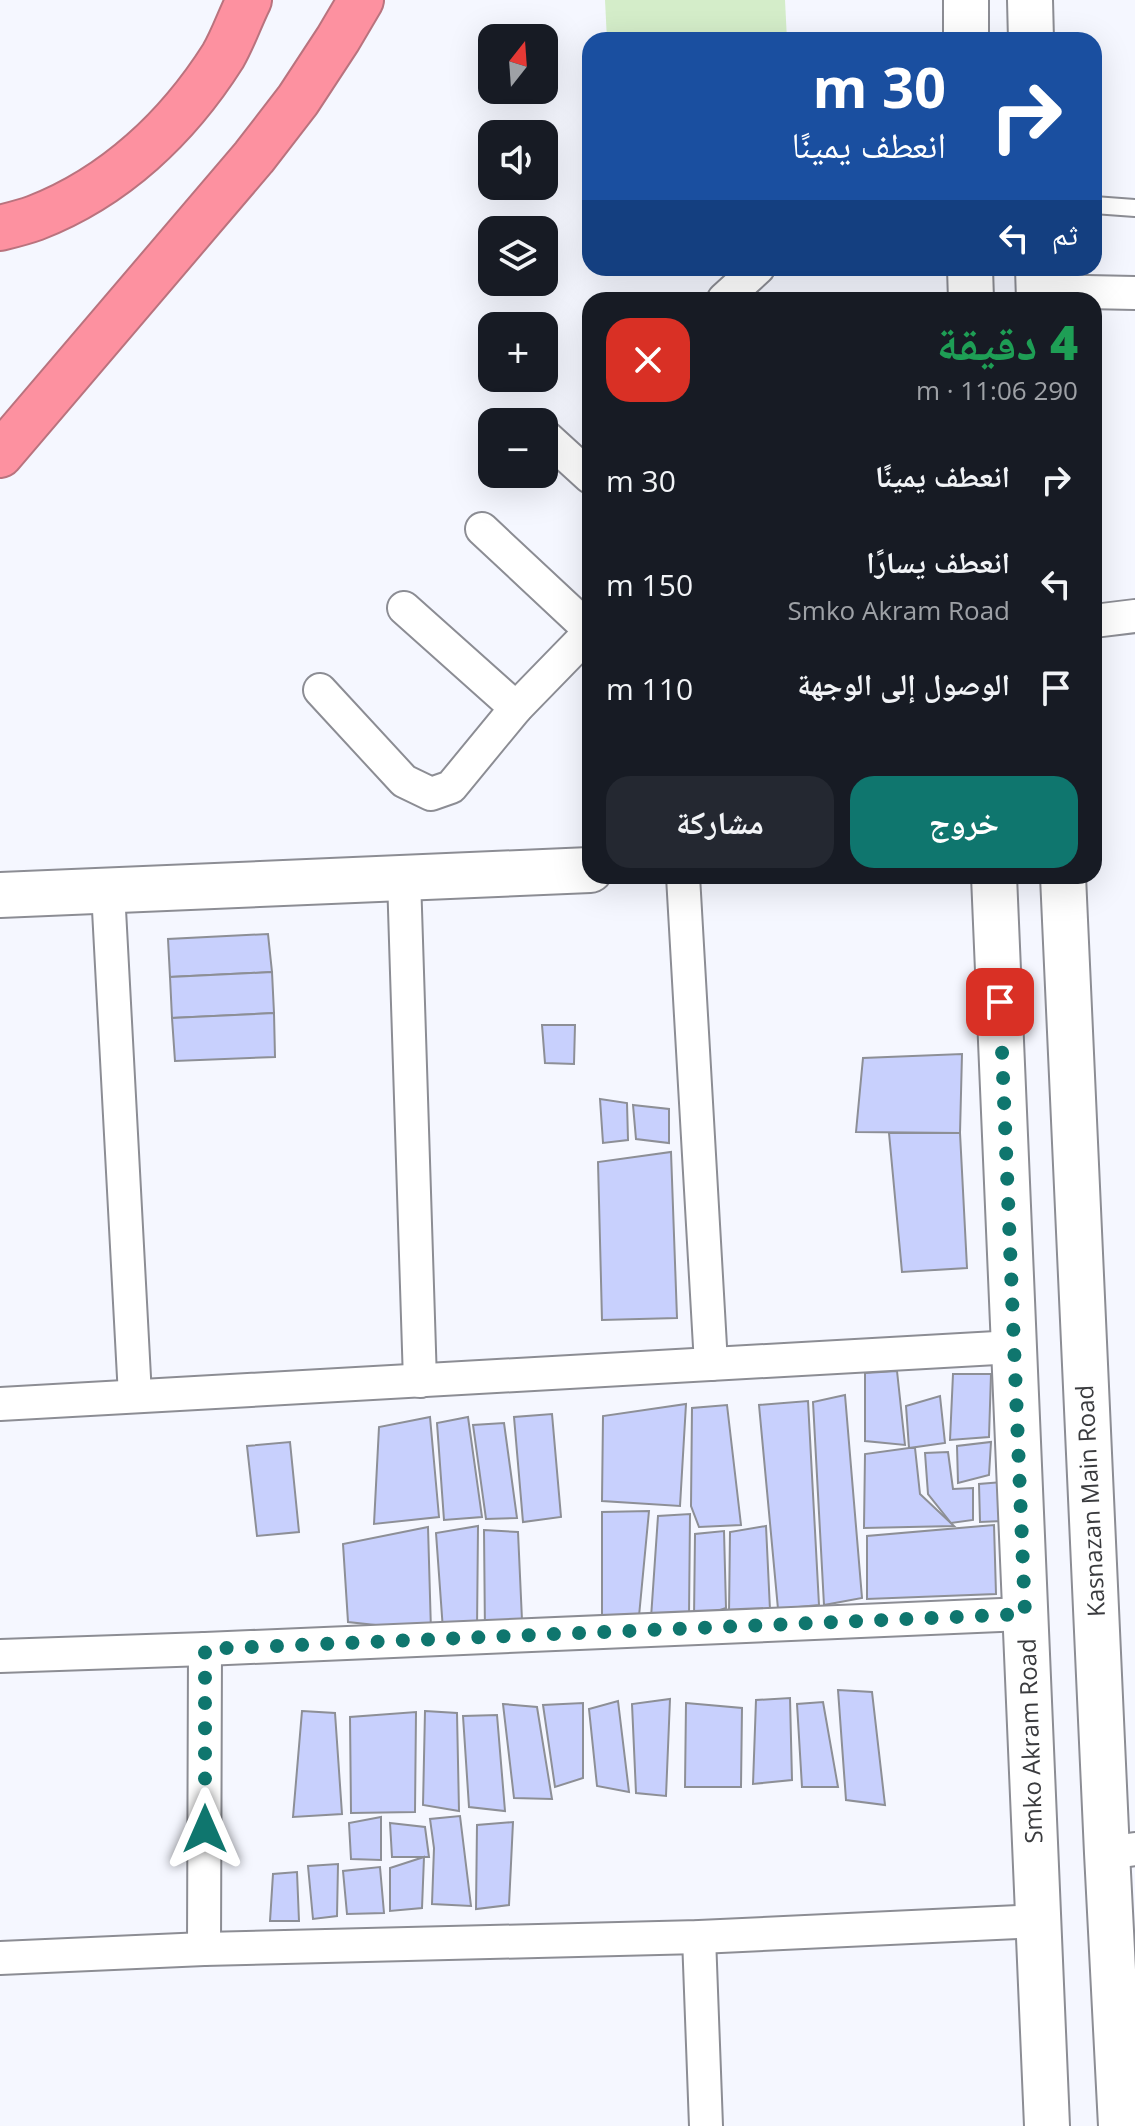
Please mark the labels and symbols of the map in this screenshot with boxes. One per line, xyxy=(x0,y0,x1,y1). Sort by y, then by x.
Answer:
north arrow xyxy=(478,24,558,104)
pin xyxy=(966,968,1034,1036)
street label: Kasnazan Main Road xyxy=(1067,1384,1112,1618)
street label: Smko Akram Road xyxy=(1009,1638,1050,1844)
position arrow xyxy=(163,1787,247,1871)

